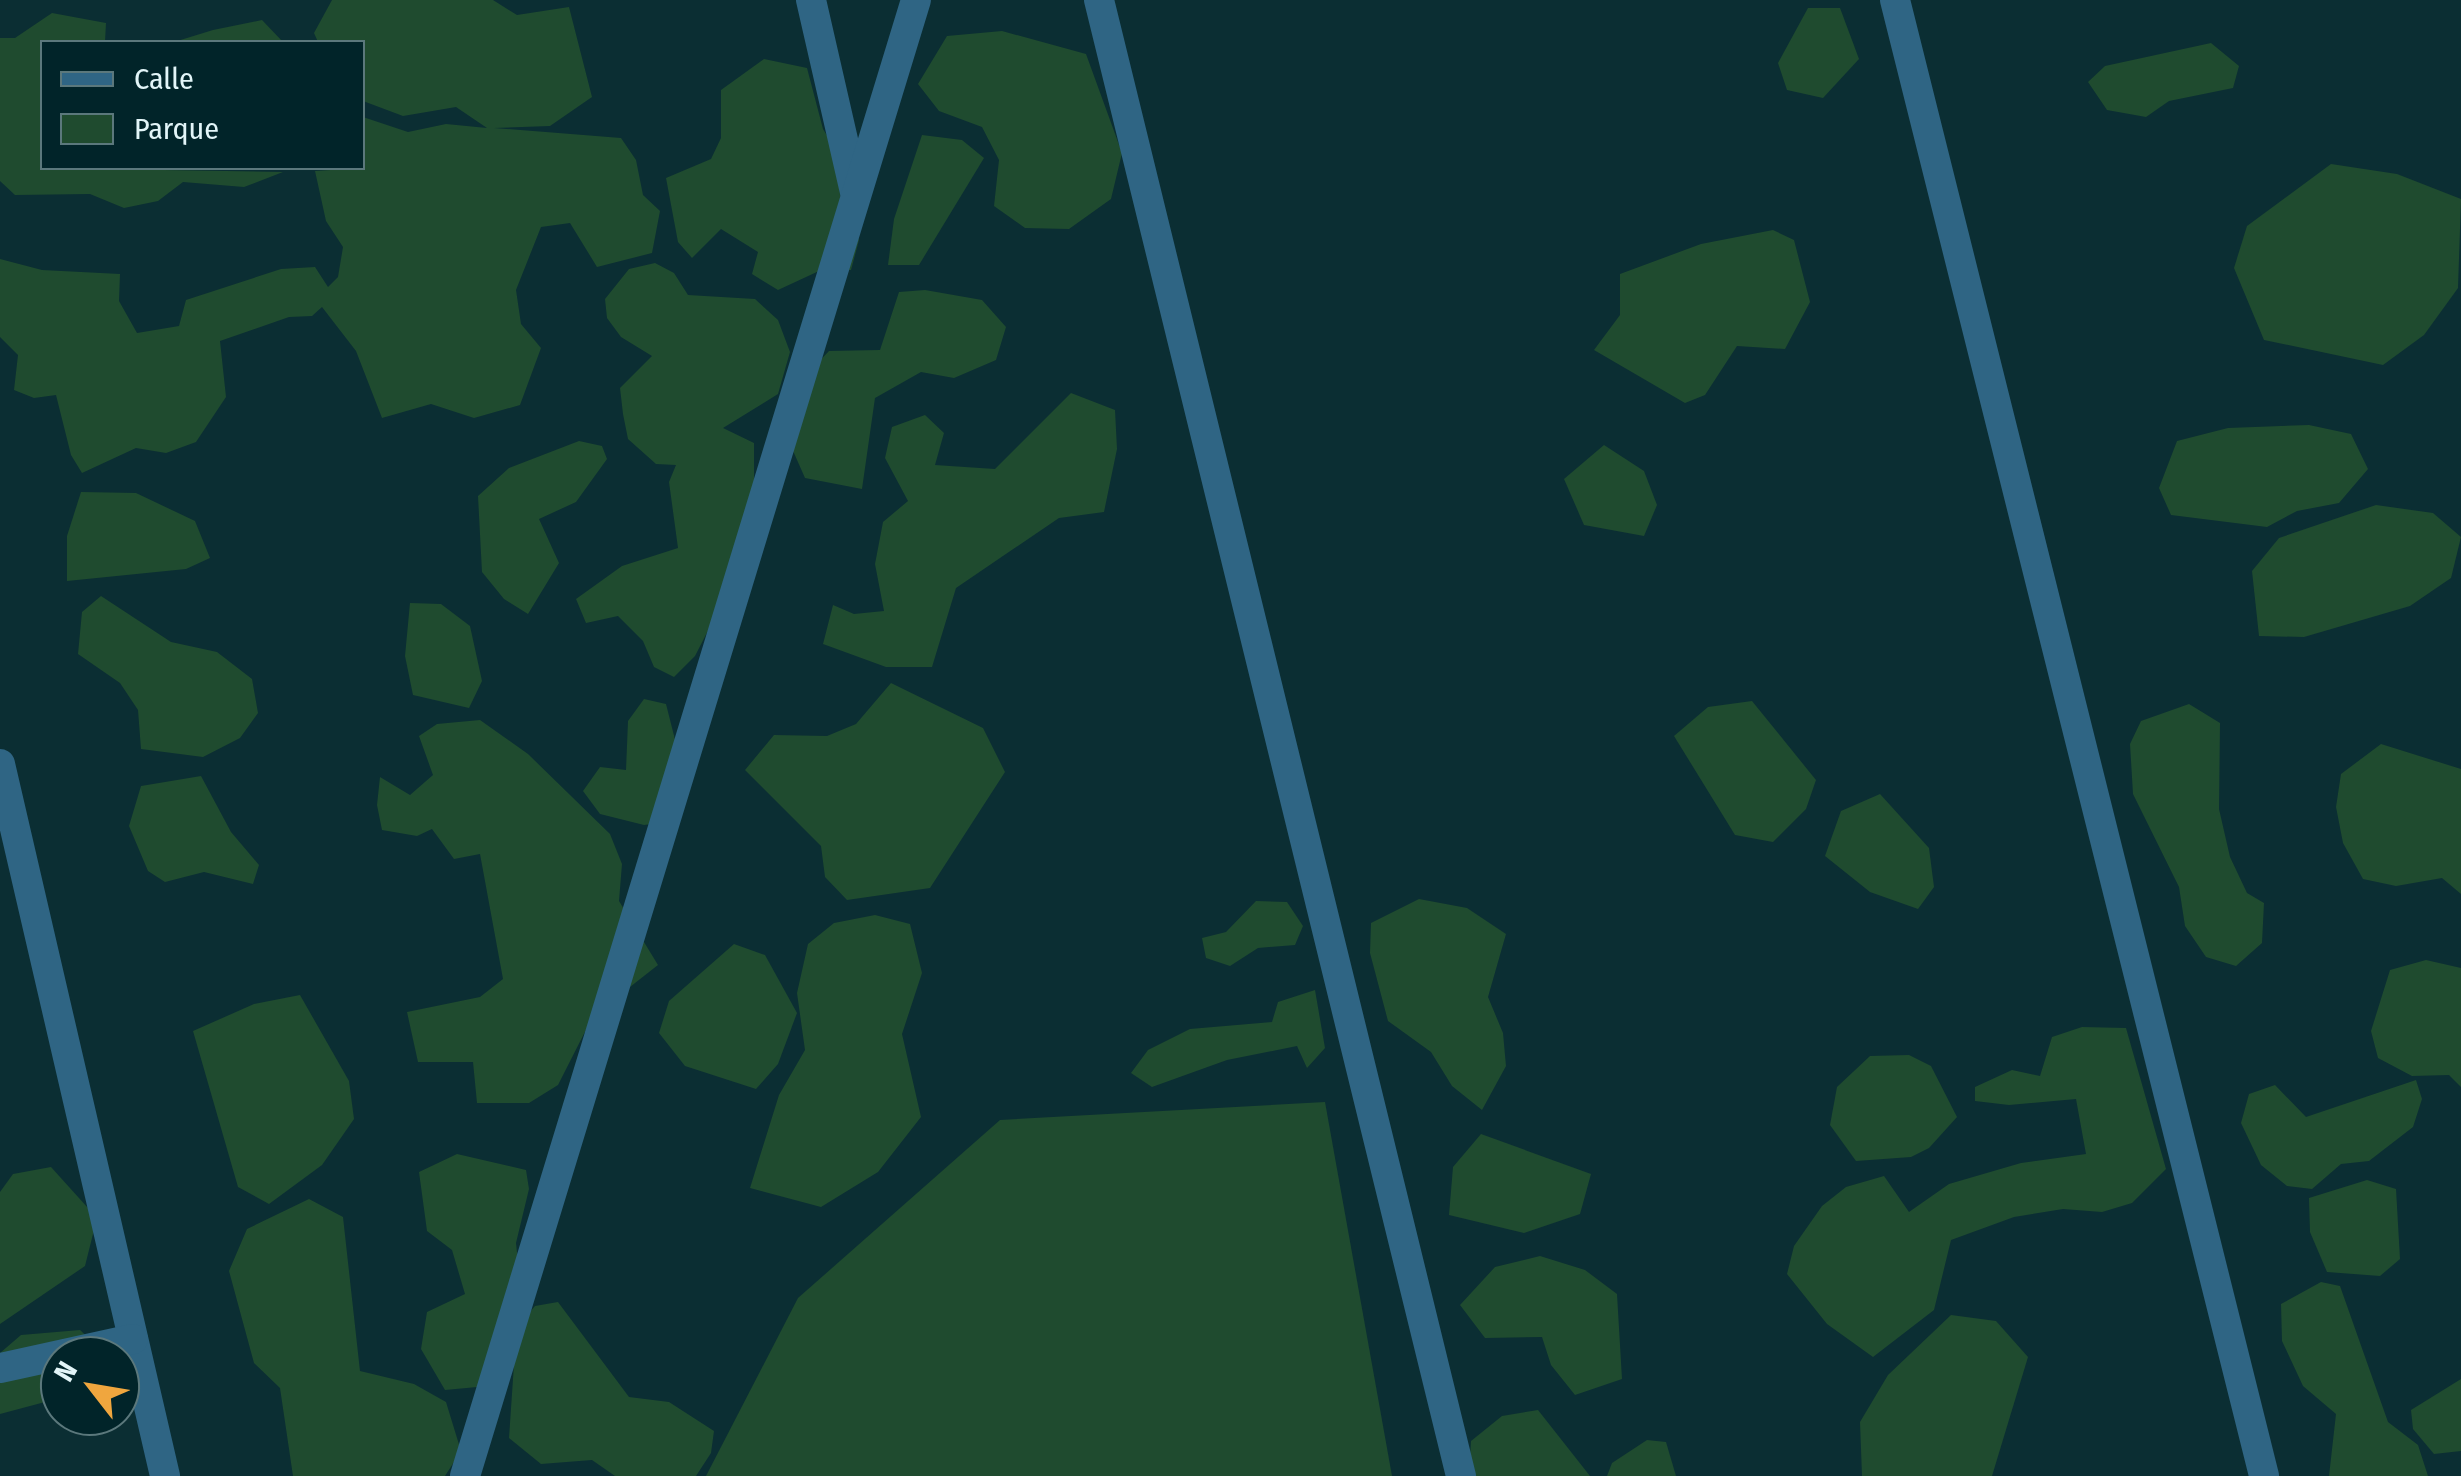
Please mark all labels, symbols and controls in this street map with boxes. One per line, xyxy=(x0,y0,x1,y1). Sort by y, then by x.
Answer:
legend xyxy=(40,40,365,170)
text: Calle xyxy=(134,61,194,97)
text: Parque xyxy=(134,111,219,147)
north arrow xyxy=(40,1336,140,1436)
text: N xyxy=(47,1356,84,1387)

